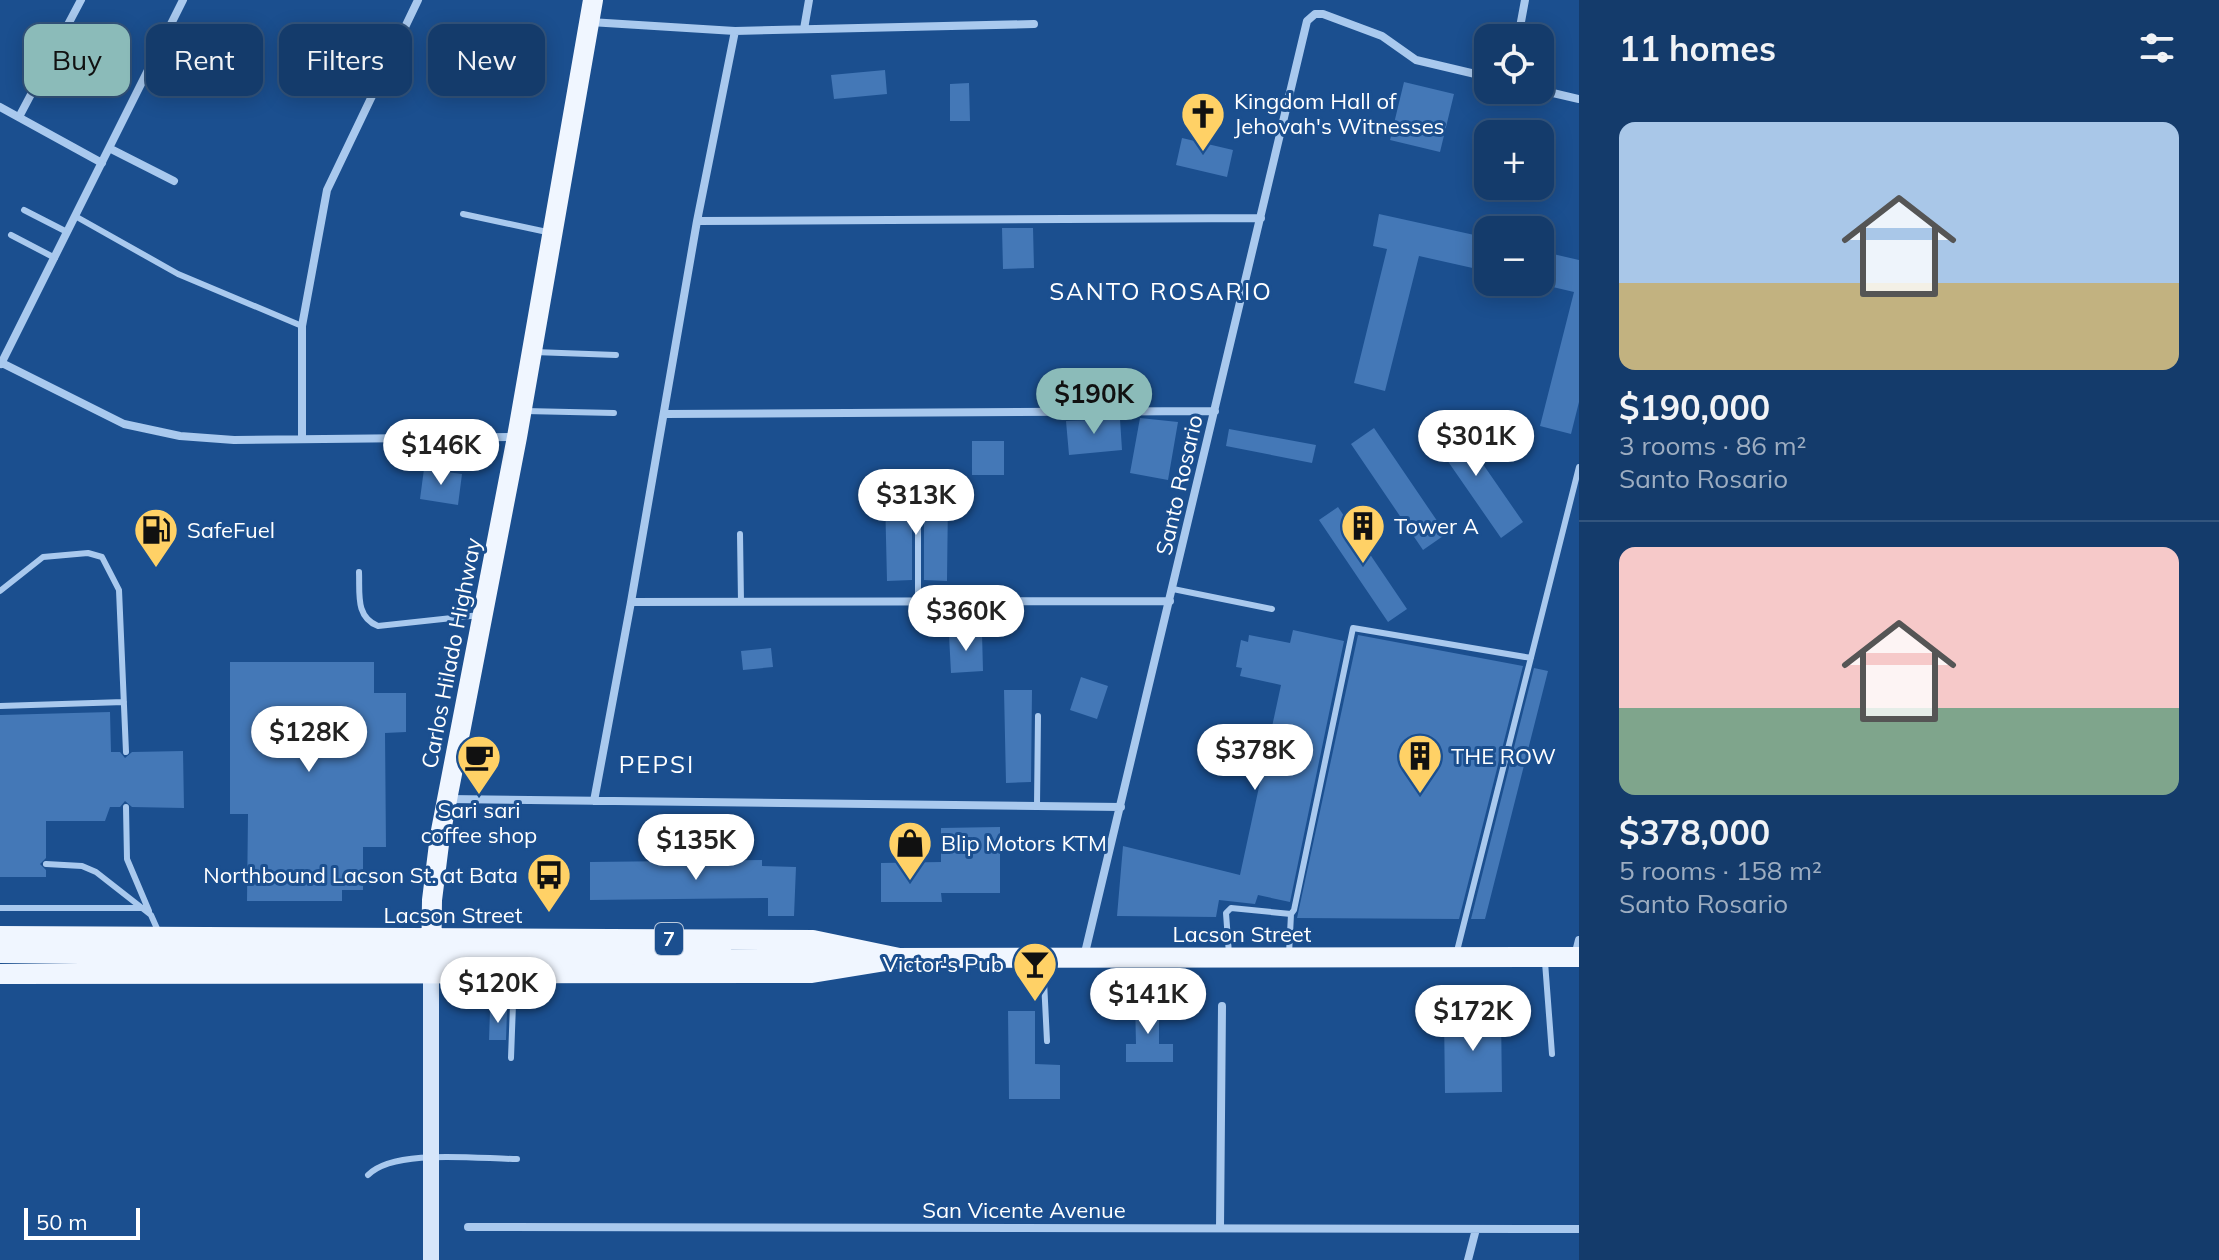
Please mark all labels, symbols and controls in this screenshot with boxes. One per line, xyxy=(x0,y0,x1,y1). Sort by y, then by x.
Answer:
chip: Buy xyxy=(24,24,130,96)
chip: Rent xyxy=(146,24,263,96)
chip: Filters xyxy=(279,24,412,96)
chip: New xyxy=(428,24,545,96)
map controls xyxy=(1474,24,1554,296)
button: locate xyxy=(1474,24,1554,104)
icon: filters xyxy=(2135,26,2179,70)
text: 11 homes xyxy=(1619,27,1776,70)
place label: Kingdom Hall of Jehovah's Witnesses xyxy=(1234,87,1445,140)
church icon: Kingdom Hall of Jehovah's Witnesses xyxy=(1179,90,1227,153)
button: + xyxy=(1474,120,1554,200)
icon: home xyxy=(1827,174,1971,318)
button: − xyxy=(1474,216,1554,296)
district label: SANTO ROSARIO xyxy=(1049,276,1273,306)
pin: $190K xyxy=(1038,368,1150,436)
text: $190K xyxy=(1054,377,1134,410)
text: $190,000 xyxy=(1619,386,1770,429)
pin: $301K xyxy=(1420,410,1532,478)
street label: Santo Rosario xyxy=(1149,412,1209,558)
pin: $146K xyxy=(385,419,497,487)
text: $301K xyxy=(1436,419,1516,452)
text: $146K xyxy=(401,428,481,461)
text: 3 rooms · 86 m² xyxy=(1619,429,1806,462)
text: Santo Rosario xyxy=(1619,462,1788,495)
pin: $313K xyxy=(860,469,972,537)
text: $313K xyxy=(876,478,956,511)
building icon: Tower A xyxy=(1339,502,1387,565)
fuel station icon: SafeFuel xyxy=(132,506,180,569)
place label: Tower A xyxy=(1394,512,1479,540)
place label: SafeFuel xyxy=(187,516,275,544)
street label: Carlos Hilado Highway xyxy=(415,535,487,771)
pin: $360K xyxy=(910,585,1022,653)
text: $360K xyxy=(926,594,1006,627)
icon: home xyxy=(1827,599,1971,743)
pin: $128K xyxy=(253,706,365,774)
text: $128K xyxy=(269,715,349,748)
pin: $378K xyxy=(1199,724,1311,792)
building icon: THE ROW xyxy=(1396,732,1444,795)
cafe icon: Sari sari coffee shop xyxy=(455,733,503,796)
text: $378K xyxy=(1215,733,1295,766)
place label: THE ROW xyxy=(1451,742,1556,770)
district label: PEPSI xyxy=(619,749,695,779)
place label: Sari sari coffee shop xyxy=(421,796,537,849)
text: $378,000 xyxy=(1619,811,1770,854)
pin: $135K xyxy=(640,814,752,882)
shop icon: Blip Motors KTM xyxy=(886,819,934,882)
text: $135K xyxy=(656,823,736,856)
place label: Blip Motors KTM xyxy=(941,829,1107,857)
bus stop icon: Northbound Lacson St. at Bata xyxy=(525,851,573,914)
text: 5 rooms · 158 m² xyxy=(1619,854,1822,887)
place label: Northbound Lacson St. at Bata xyxy=(203,861,518,889)
text: Santo Rosario xyxy=(1619,887,1788,920)
street label: Lacson Street xyxy=(383,901,523,929)
street label: Lacson Street xyxy=(1172,920,1312,948)
road number: 7 xyxy=(655,923,683,955)
bar icon: Victor's Pub xyxy=(1011,940,1059,1003)
place label: Victor's Pub xyxy=(883,950,1004,978)
pin: $120K xyxy=(442,957,554,1025)
text: $120K xyxy=(458,966,538,999)
pin: $141K xyxy=(1092,968,1204,1036)
text: $141K xyxy=(1108,977,1188,1010)
pin: $172K xyxy=(1417,985,1529,1053)
text: $172K xyxy=(1433,994,1513,1027)
street label: San Vicente Avenue xyxy=(922,1196,1126,1224)
scale bar xyxy=(24,1204,140,1240)
text: 50 m xyxy=(36,1208,87,1236)

